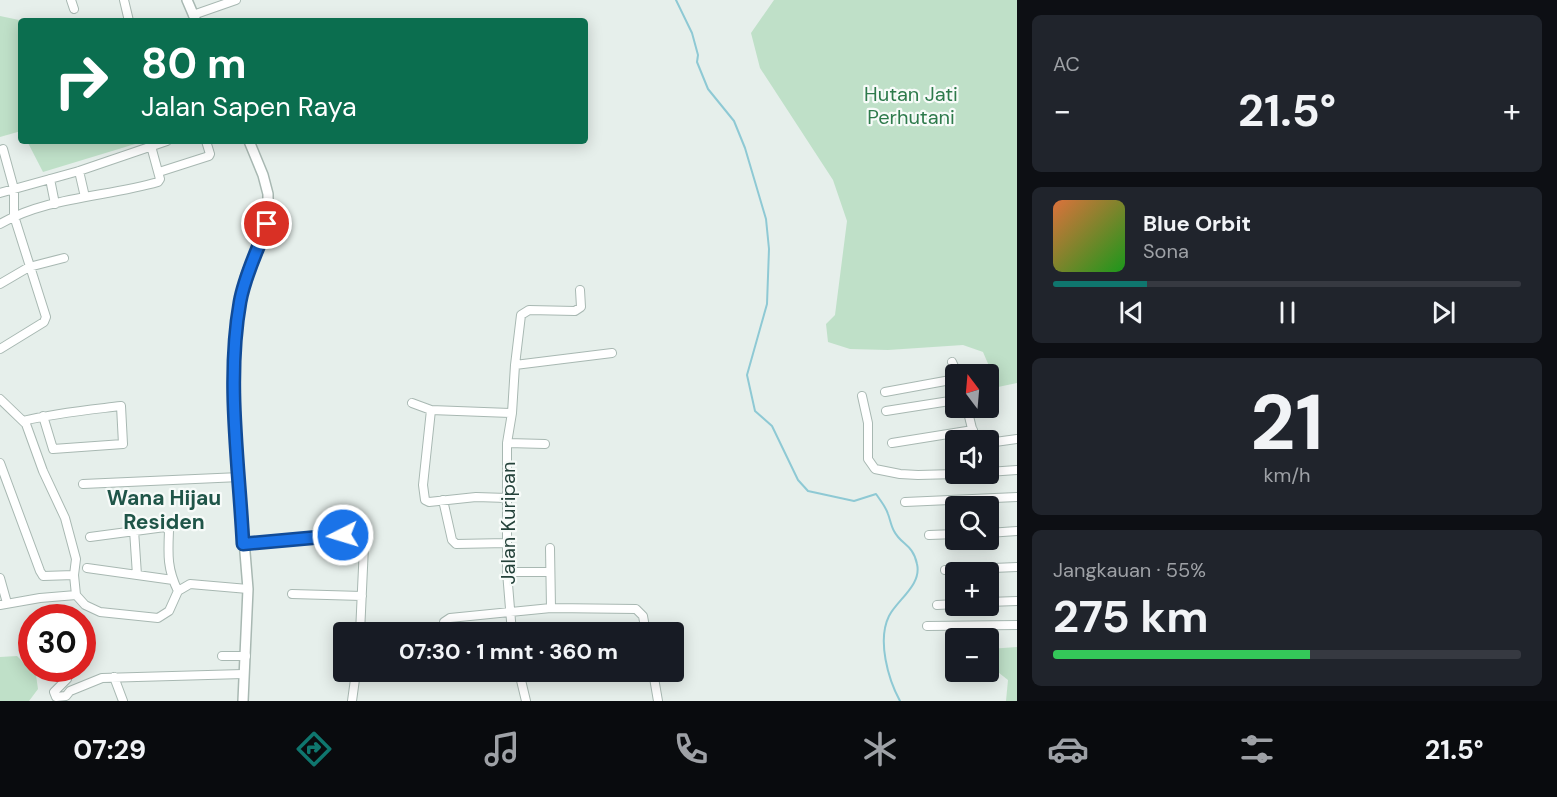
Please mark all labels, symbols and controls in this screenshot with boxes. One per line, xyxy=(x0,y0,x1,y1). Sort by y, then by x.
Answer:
text: 80 m xyxy=(141,36,247,91)
icon: right xyxy=(42,42,120,120)
text: AC xyxy=(1053,51,1080,77)
park label: Hutan Jati Perhutani xyxy=(864,81,958,130)
text: 21.5° xyxy=(1238,81,1336,140)
text: Jalan Sapen Raya xyxy=(141,89,357,124)
text: − xyxy=(1053,89,1071,132)
text: + xyxy=(1503,89,1521,132)
pin xyxy=(241,198,292,249)
icon: arrive xyxy=(250,207,283,240)
text: Blue Orbit xyxy=(1143,209,1251,238)
text: Sona xyxy=(1143,238,1189,264)
icon: previous xyxy=(1115,296,1148,329)
icon: pause xyxy=(1271,296,1304,329)
icon: next xyxy=(1427,296,1460,329)
north arrow xyxy=(945,364,999,418)
map controls xyxy=(945,364,999,682)
text: 21 xyxy=(1250,372,1324,473)
button: sound xyxy=(945,430,999,484)
street label: Jalan Kuripan xyxy=(495,462,521,584)
text: km/h xyxy=(1263,462,1311,488)
district label: Wana Hijau Residen xyxy=(107,484,221,536)
button: search xyxy=(945,496,999,550)
position arrow xyxy=(311,503,375,567)
text: Jangkauan · 55% xyxy=(1053,557,1206,583)
button: + xyxy=(945,562,999,616)
text: 275 km xyxy=(1053,587,1209,646)
speed limit sign: 30 xyxy=(18,604,96,682)
button: − xyxy=(945,628,999,682)
text: 07:30 · 1 mnt · 360 m xyxy=(399,637,618,666)
icon: directions xyxy=(293,728,335,770)
icon: music xyxy=(481,728,523,770)
icon: phone xyxy=(670,728,712,770)
icon: climate xyxy=(859,728,901,770)
icon: car xyxy=(1047,728,1089,770)
icon: filters xyxy=(1236,728,1278,770)
text: 07:29 xyxy=(73,732,146,767)
text: 21.5° xyxy=(1425,732,1484,767)

